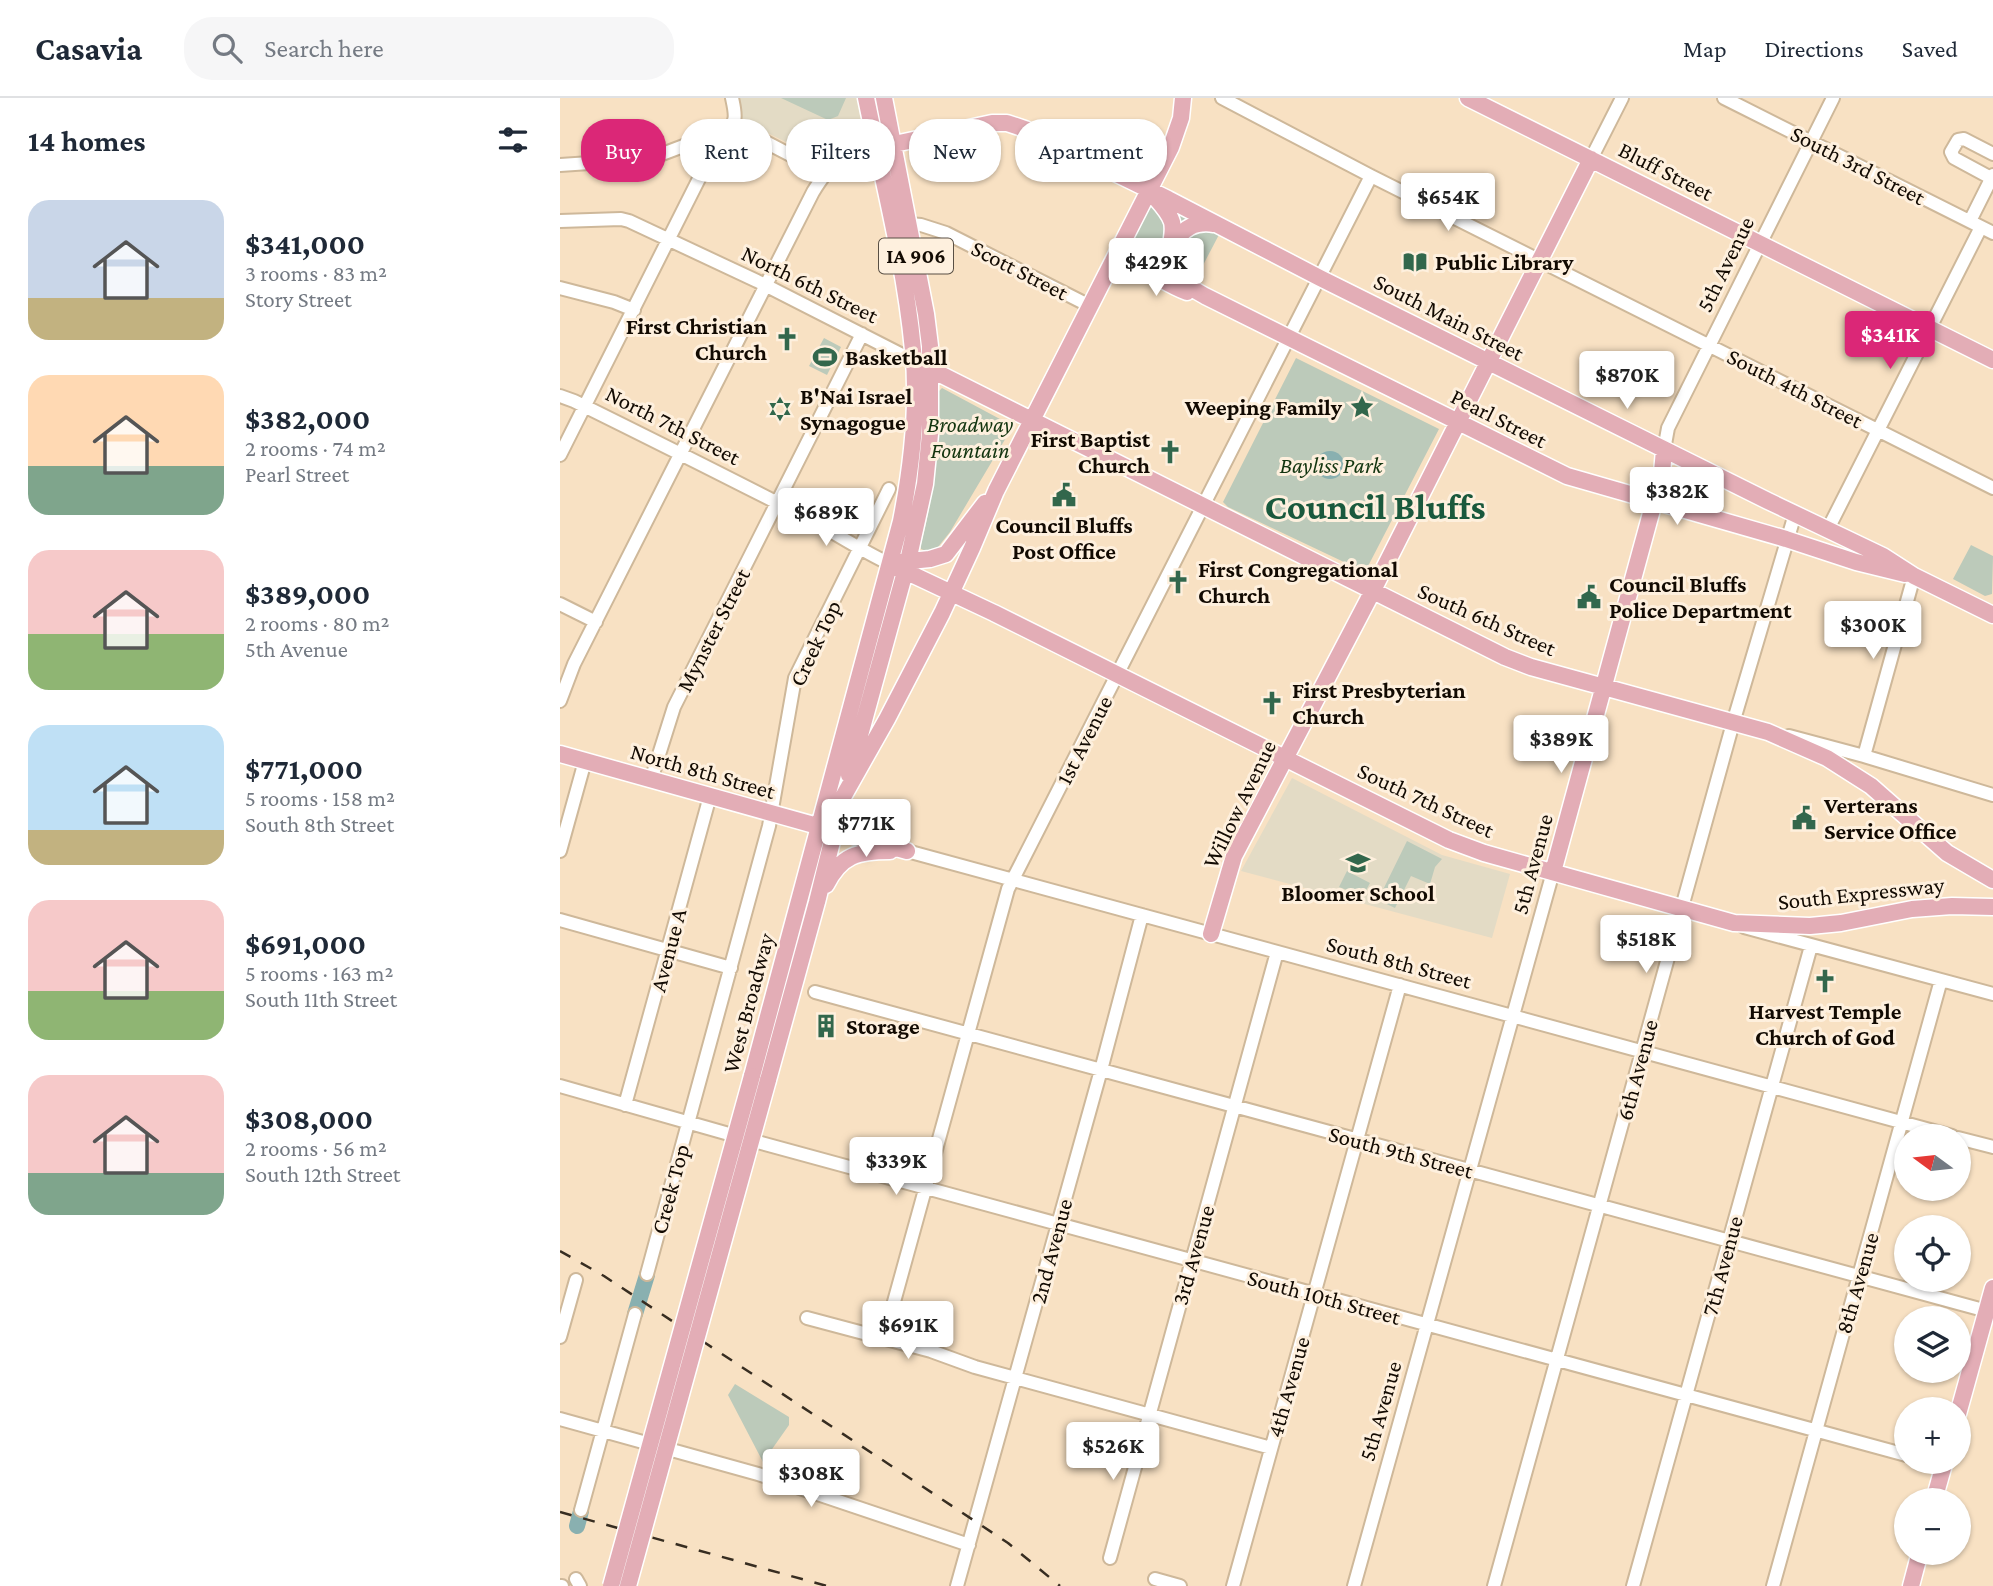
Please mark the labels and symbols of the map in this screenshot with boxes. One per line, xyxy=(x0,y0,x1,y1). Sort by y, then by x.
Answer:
street label: South 3rd Street xyxy=(1786,120,1930,210)
street label: Bluff Street xyxy=(1614,136,1718,206)
pin: $654K xyxy=(1399,174,1497,233)
street label: 5th Avenue xyxy=(1691,212,1759,316)
street label: Scott Street xyxy=(967,235,1073,306)
road number: IA 906 xyxy=(879,238,953,274)
pin: $429K xyxy=(1107,238,1205,298)
street label: North 6th Street xyxy=(738,240,883,328)
library icon: Public Library xyxy=(1401,248,1429,276)
place label: Public Library xyxy=(1435,249,1574,275)
street label: South Main Street xyxy=(1370,268,1529,366)
pin: $341K xyxy=(1841,312,1939,371)
place label: First Christian Church xyxy=(626,313,767,365)
church icon: First Christian Church xyxy=(773,325,801,353)
sports icon: Basketball xyxy=(811,343,839,371)
street label: South 4th Street xyxy=(1723,343,1867,433)
place label: Basketball xyxy=(845,344,948,370)
pin: $870K xyxy=(1578,352,1676,411)
street label: North 7th Street xyxy=(601,380,745,470)
place label: B'Nai Israel Synagogue xyxy=(800,383,912,435)
street label: Pearl Street xyxy=(1447,383,1552,453)
place icon: Weeping Family xyxy=(1348,393,1376,421)
place label: Weeping Family xyxy=(1184,394,1343,420)
synagogue icon: B'Nai Israel Synagogue xyxy=(766,395,794,423)
park label: Broadway Fountain xyxy=(927,411,1014,463)
place label: First Baptist Church xyxy=(1030,426,1151,478)
church icon: First Baptist Church xyxy=(1156,438,1184,466)
park label: Bayliss Park xyxy=(1279,452,1384,478)
pin: $382K xyxy=(1628,468,1726,527)
public building icon: Council Bluffs Post Office xyxy=(1050,481,1078,509)
district label: Council Bluffs xyxy=(1264,486,1486,527)
pin: $689K xyxy=(777,489,875,548)
place label: Council Bluffs Post Office xyxy=(995,512,1133,564)
place label: First Congregational Church xyxy=(1198,556,1399,608)
street label: Mynster Street xyxy=(671,564,755,696)
church icon: First Congregational Church xyxy=(1164,568,1192,596)
place label: Council Bluffs Police Department xyxy=(1609,571,1792,623)
street label: South 6th Street xyxy=(1414,577,1560,661)
public building icon: Council Bluffs Police Department xyxy=(1575,583,1603,611)
street label: Creek Top xyxy=(784,596,846,690)
pin: $300K xyxy=(1824,602,1922,661)
place label: First Presbyterian Church xyxy=(1292,677,1466,729)
church icon: First Presbyterian Church xyxy=(1258,689,1286,717)
street label: 1st Avenue xyxy=(1051,691,1117,789)
pin: $389K xyxy=(1512,716,1610,775)
street label: Willow Avenue xyxy=(1197,736,1281,872)
street label: North 8th Street xyxy=(628,738,779,804)
street label: South 7th Street xyxy=(1354,757,1499,843)
place label: Verterans Service Office xyxy=(1823,792,1957,844)
pin: $771K xyxy=(817,800,915,859)
public building icon: Verterans Service Office xyxy=(1790,804,1818,832)
street label: 5th Avenue xyxy=(1506,811,1558,917)
school or university icon: Bloomer School xyxy=(1344,849,1372,877)
street label: South Expressway xyxy=(1776,871,1946,915)
place label: Bloomer School xyxy=(1281,880,1435,906)
street label: Avenue A xyxy=(644,905,692,994)
pin: $518K xyxy=(1597,916,1695,975)
street label: West Broadway xyxy=(717,930,779,1076)
street label: South 8th Street xyxy=(1324,930,1475,994)
church icon: Harvest Temple Church of God xyxy=(1811,967,1839,995)
place label: Harvest Temple Church of God xyxy=(1749,998,1902,1050)
building icon: Storage xyxy=(812,1012,840,1040)
place label: Storage xyxy=(846,1013,920,1039)
street label: 6th Avenue xyxy=(1611,1017,1663,1123)
street label: South 9th Street xyxy=(1326,1120,1476,1184)
north arrow xyxy=(1894,1124,1970,1200)
pin: $339K xyxy=(847,1138,945,1197)
street label: Creek Top xyxy=(646,1141,694,1237)
street label: 2nd Avenue xyxy=(1025,1196,1077,1306)
street label: 3rd Avenue xyxy=(1166,1202,1220,1308)
street label: 7th Avenue xyxy=(1696,1213,1748,1319)
street label: 8th Avenue xyxy=(1830,1229,1884,1337)
street label: South 10th Street xyxy=(1245,1264,1404,1330)
pin: $691K xyxy=(859,1302,957,1361)
street label: 4th Avenue xyxy=(1261,1334,1315,1440)
street label: 5th Avenue xyxy=(1353,1358,1407,1464)
pin: $526K xyxy=(1064,1422,1162,1482)
pin: $308K xyxy=(762,1450,860,1509)

